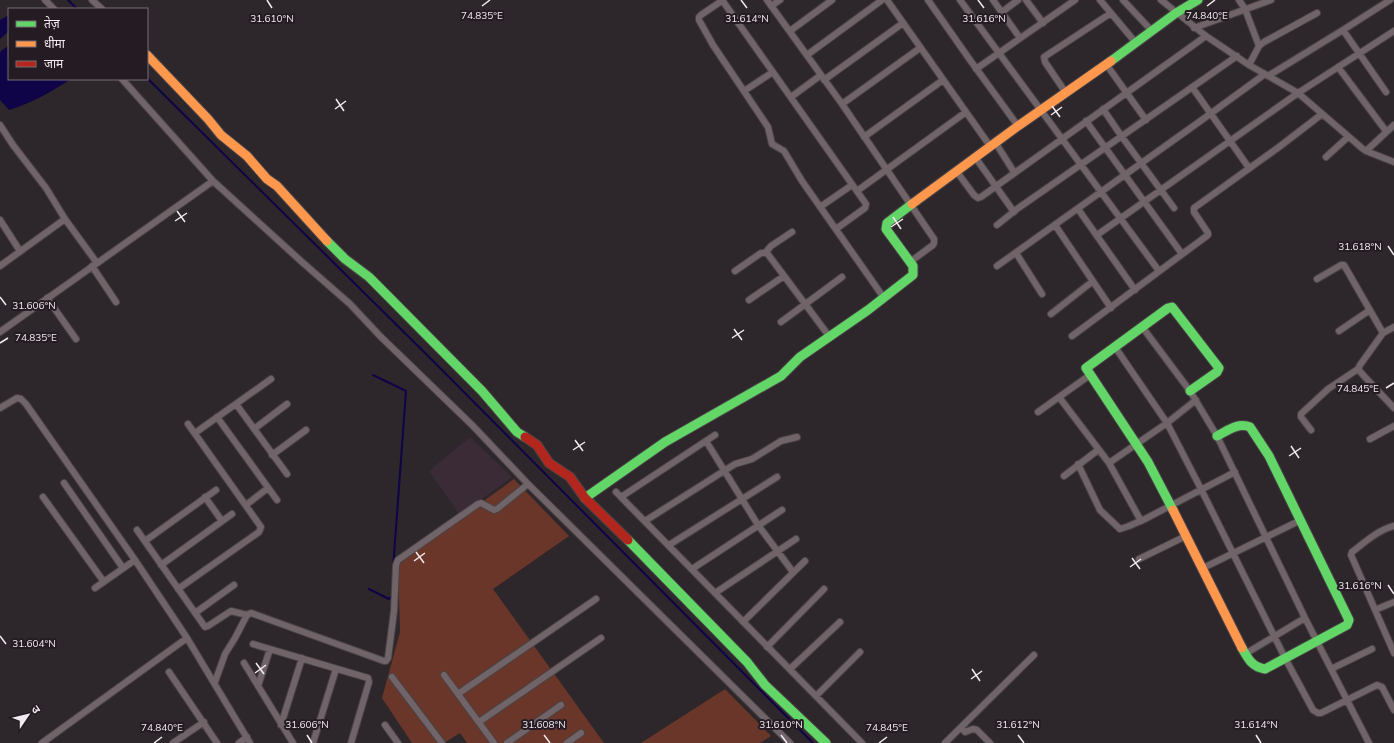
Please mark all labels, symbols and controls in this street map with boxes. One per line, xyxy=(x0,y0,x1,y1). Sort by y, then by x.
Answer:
legend xyxy=(8,8,148,80)
text: 74.835°E xyxy=(461,9,503,22)
text: 74.840°E xyxy=(1186,9,1228,22)
text: 31.610°N xyxy=(250,12,294,25)
text: 31.614°N xyxy=(725,12,769,25)
text: 31.616°N xyxy=(962,12,1006,25)
text: तेज़ xyxy=(44,16,61,31)
text: धीमा xyxy=(44,36,66,51)
text: जाम xyxy=(44,56,64,71)
text: 31.618°N xyxy=(1338,240,1382,253)
text: 31.606°N xyxy=(12,299,56,312)
text: 74.835°E xyxy=(15,331,57,344)
text: 74.845°E xyxy=(1337,382,1379,395)
text: 31.616°N xyxy=(1338,579,1382,592)
text: 31.604°N xyxy=(12,637,56,650)
north arrow xyxy=(8,695,48,735)
text: उ xyxy=(29,703,44,716)
text: 31.606°N xyxy=(285,718,329,731)
text: 31.608°N xyxy=(522,718,566,731)
text: 31.610°N xyxy=(759,718,803,731)
text: 31.612°N xyxy=(996,718,1040,731)
text: 31.614°N xyxy=(1234,718,1278,731)
text: 74.840°E xyxy=(141,721,183,734)
text: 74.845°E xyxy=(866,721,908,734)

